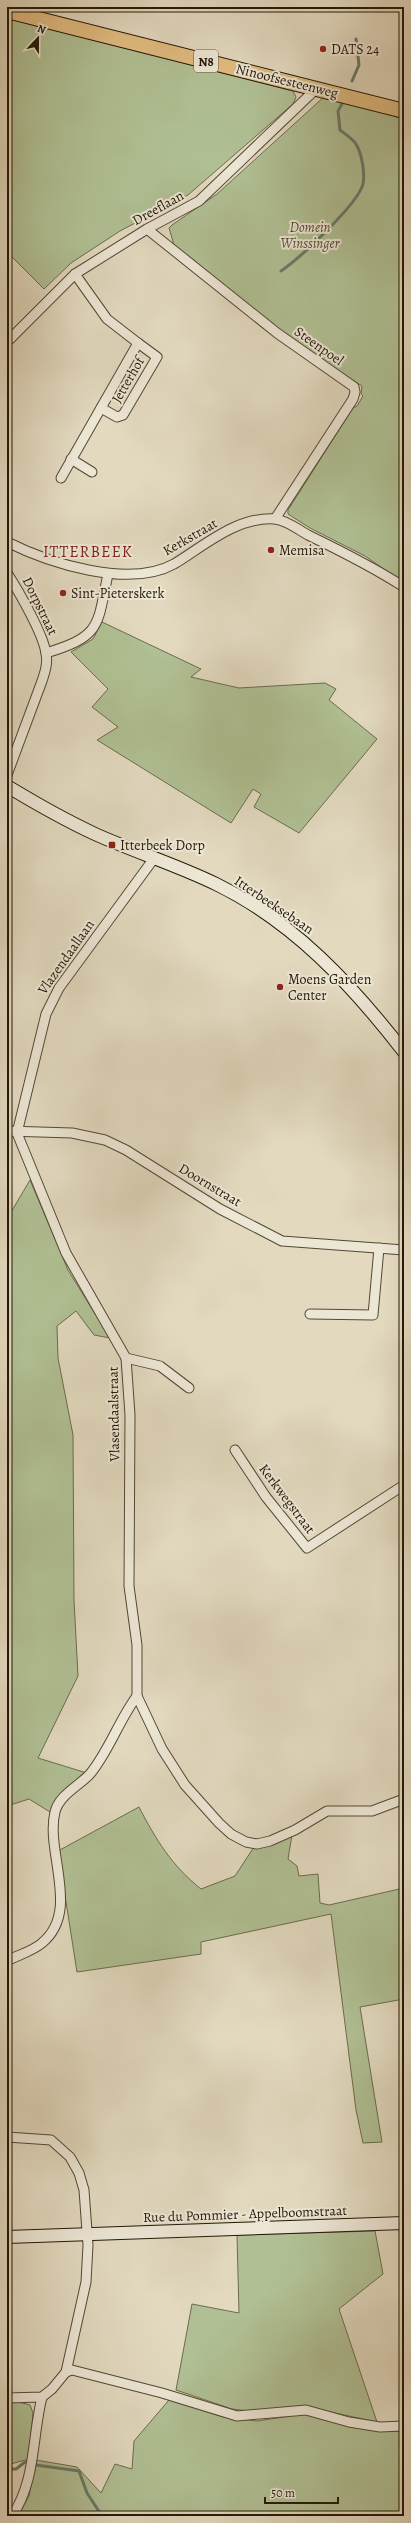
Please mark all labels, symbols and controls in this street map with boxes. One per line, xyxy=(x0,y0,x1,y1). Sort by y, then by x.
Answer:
north arrow xyxy=(18,18,58,58)
text: N xyxy=(35,21,48,38)
place label: DATS 24 xyxy=(331,40,379,59)
marker: DATS 24 xyxy=(318,44,328,54)
road number: N8 xyxy=(194,50,218,72)
street label: Ninoofsesteenweg xyxy=(234,59,340,103)
street label: Dreeflaan xyxy=(129,186,188,230)
park label: Domein Winssinger xyxy=(281,218,341,253)
street label: Steenpoel xyxy=(290,322,348,370)
street label: Jetterhof xyxy=(107,351,150,407)
street label: Kerkstraat xyxy=(159,514,221,560)
district label: ITTERBEEK xyxy=(43,541,133,563)
place label: Memisa xyxy=(279,541,325,560)
marker: Memisa xyxy=(266,545,276,555)
street label: Dorpstraat xyxy=(18,574,62,639)
place label: Sint-Pieterskerk xyxy=(71,584,164,603)
marker: Sint-Pieterskerk xyxy=(58,588,68,598)
place label: Itterbeek Dorp xyxy=(120,836,205,855)
marker: Itterbeek Dorp xyxy=(107,840,117,850)
street label: Itterbeeksebaan xyxy=(230,871,318,939)
street label: Vlazendaallaan xyxy=(33,916,99,999)
place label: Moens Garden Center xyxy=(288,970,372,1005)
marker: Moens Garden Center xyxy=(275,982,285,992)
street label: Doornstraat xyxy=(175,1159,245,1211)
street label: Vlasendaalstraat xyxy=(104,1366,124,1463)
street label: Kerkwegstraat xyxy=(254,1460,320,1538)
street label: Rue du Pommier - Appelboomstraat xyxy=(143,2201,348,2227)
scale bar xyxy=(265,2479,338,2505)
text: 50 m xyxy=(271,2485,295,2501)

